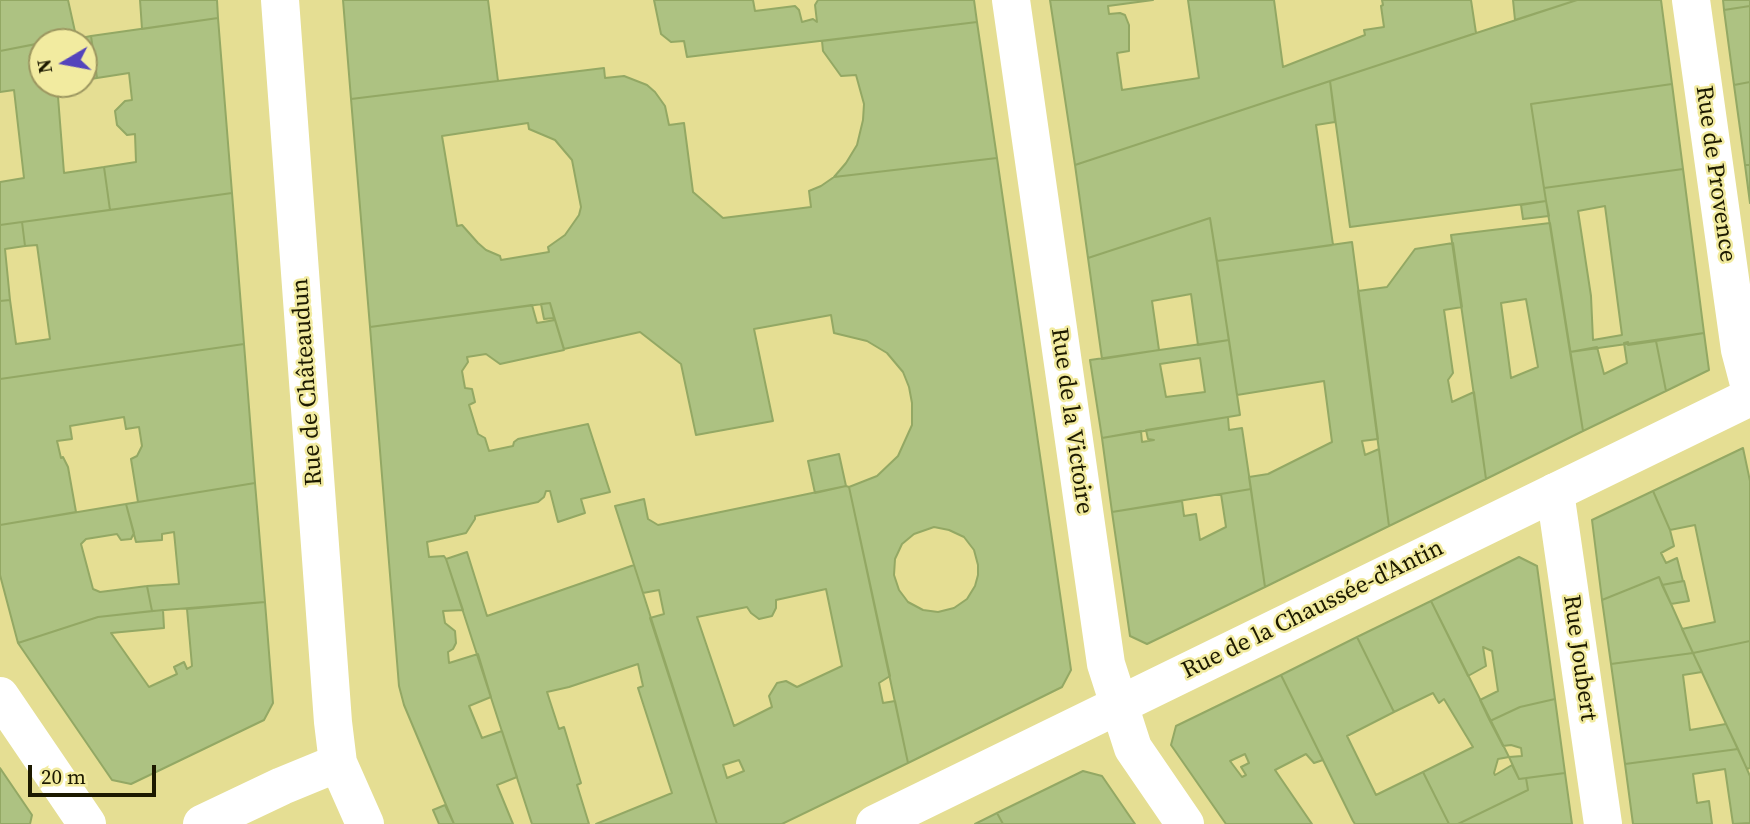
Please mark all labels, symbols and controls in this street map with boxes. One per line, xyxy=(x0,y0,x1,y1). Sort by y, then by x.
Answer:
north arrow xyxy=(28,28,98,98)
text: N xyxy=(30,57,58,75)
street label: Rue de Provence xyxy=(1688,84,1742,264)
street label: Rue de Châteaudun xyxy=(286,277,330,487)
street label: Rue de la Victoire xyxy=(1044,326,1098,516)
street label: Rue de la Chaussée-d'Antin xyxy=(1177,534,1449,686)
street label: Rue Joubert xyxy=(1556,593,1602,723)
scale bar xyxy=(32,750,159,794)
text: 20 m xyxy=(41,762,86,791)

